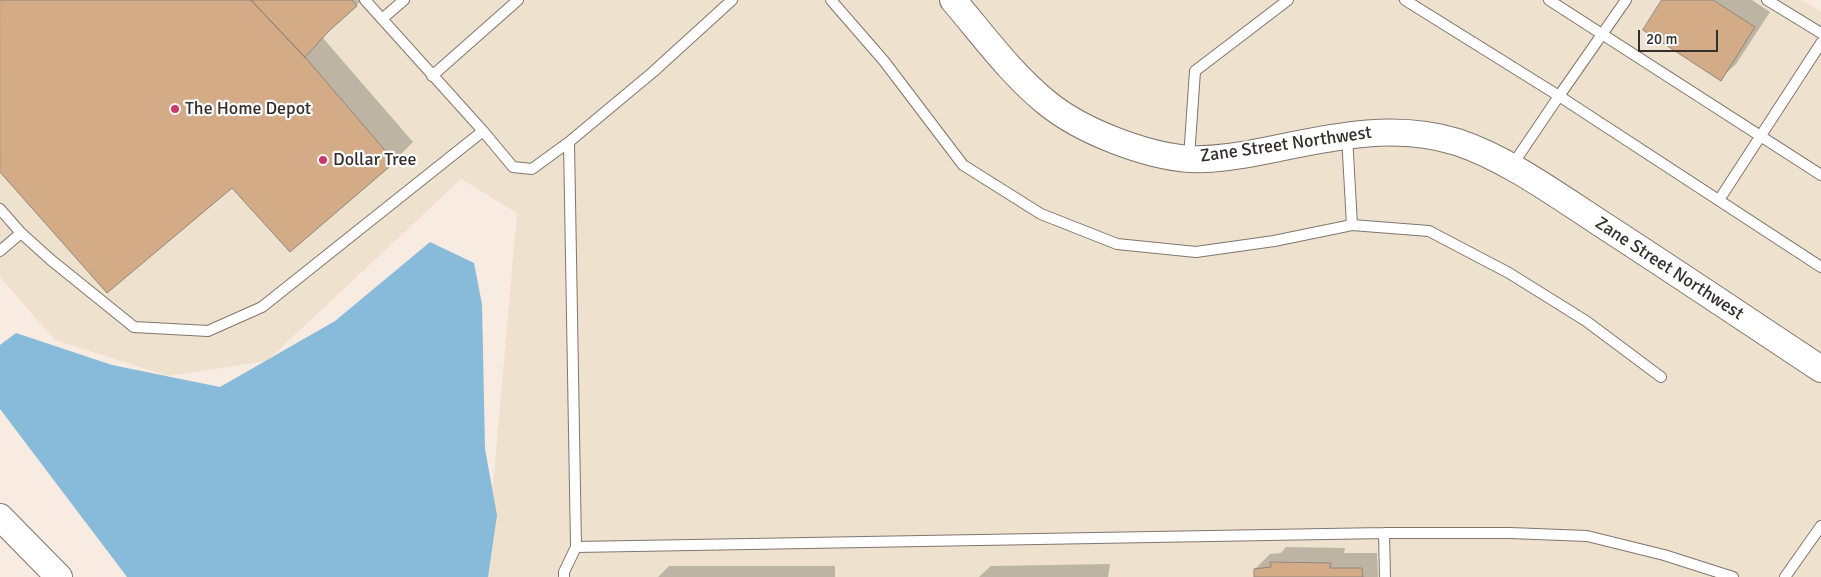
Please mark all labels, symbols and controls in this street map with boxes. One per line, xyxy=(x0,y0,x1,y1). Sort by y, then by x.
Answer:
scale bar xyxy=(1641,20,1721,52)
text: 20 m xyxy=(1646,30,1677,48)
place label: The Home Depot xyxy=(185,98,311,120)
marker: The Home Depot xyxy=(169,103,181,115)
street label: Zane Street Northwest xyxy=(1199,122,1373,168)
place label: Dollar Tree xyxy=(333,149,416,171)
marker: Dollar Tree xyxy=(317,154,329,166)
street label: Zane Street Northwest xyxy=(1591,213,1747,325)

